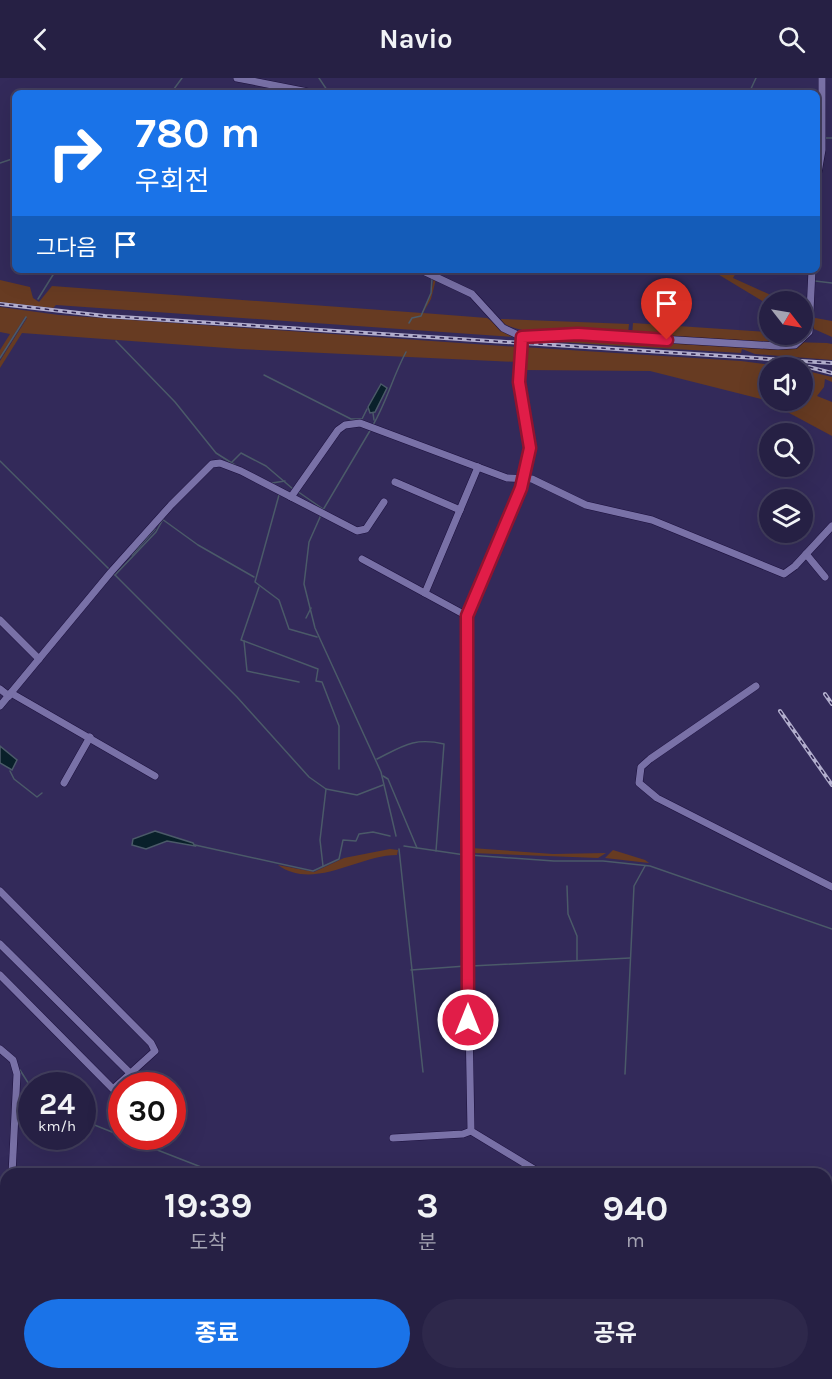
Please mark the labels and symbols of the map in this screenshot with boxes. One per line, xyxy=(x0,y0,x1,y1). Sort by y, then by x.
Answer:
pin xyxy=(641,278,692,340)
north arrow xyxy=(759,291,813,345)
position arrow xyxy=(436,988,500,1052)
speed limit sign: 30 xyxy=(108,1072,186,1150)

